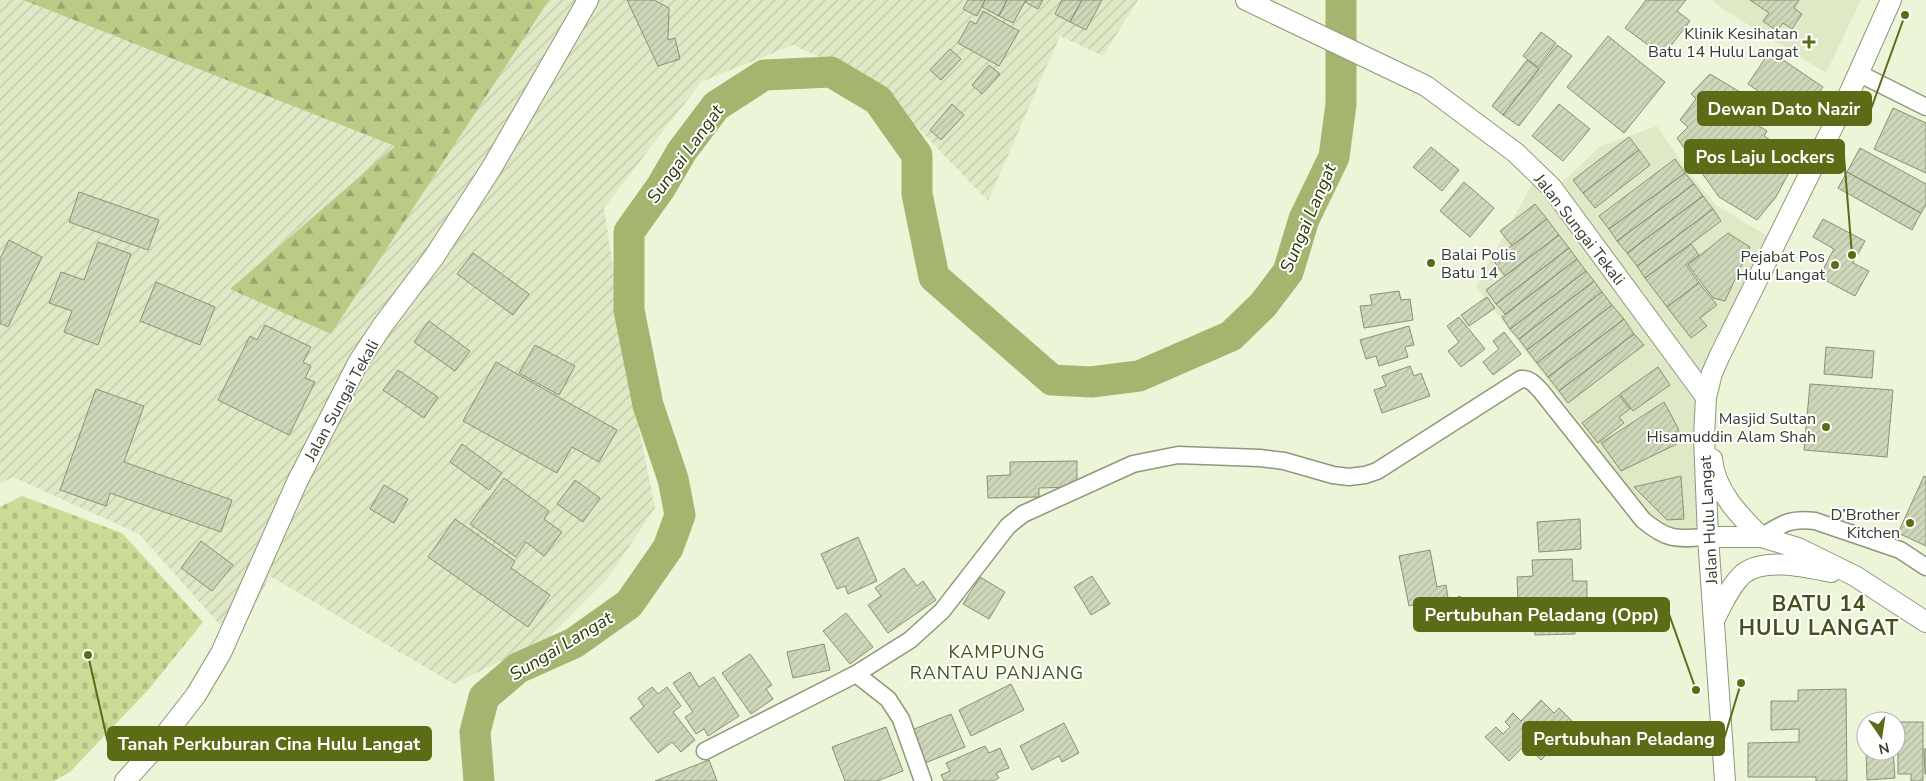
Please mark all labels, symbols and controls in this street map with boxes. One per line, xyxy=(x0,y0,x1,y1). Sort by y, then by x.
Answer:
place label: Klinik Kesihatan Batu 14 Hulu Langat xyxy=(1648,23,1798,63)
marker: Klinik Kesihatan Batu 14 Hulu Langat xyxy=(1802,35,1816,49)
callout: Dewan Dato Nazir xyxy=(1698,92,1871,125)
text: Dewan Dato Nazir xyxy=(1708,97,1860,121)
water label: Sungai Langat xyxy=(641,99,729,208)
callout: Pos Laju Lockers xyxy=(1685,140,1844,173)
text: Pos Laju Lockers xyxy=(1695,145,1835,169)
water label: Sungai Langat xyxy=(1274,159,1342,276)
street label: Jalan Sungai Tekali xyxy=(1528,169,1630,290)
place label: Balai Polis Batu 14 xyxy=(1441,244,1516,284)
place label: Pejabat Pos Hulu Langat xyxy=(1736,246,1825,286)
marker: Balai Polis Batu 14 xyxy=(1425,257,1437,269)
marker: Pejabat Pos Hulu Langat xyxy=(1829,259,1841,271)
street label: Jalan Sungai Tekali xyxy=(299,336,384,466)
place label: Masjid Sultan Hisamuddin Alam Shah xyxy=(1647,408,1816,448)
marker: Masjid Sultan Hisamuddin Alam Shah xyxy=(1820,421,1832,433)
street label: Jalan Hulu Langat xyxy=(1695,455,1723,586)
place label: D’Brother Kitchen xyxy=(1830,504,1900,544)
marker: D’Brother Kitchen xyxy=(1904,517,1916,529)
district label: BATU 14 HULU LANGAT xyxy=(1739,590,1899,642)
callout: Pertubuhan Peladang (Opp) xyxy=(1414,598,1669,631)
text: Pertubuhan Peladang (Opp) xyxy=(1425,603,1659,627)
water label: Sungai Langat xyxy=(505,605,618,686)
district label: KAMPUNG RANTAU PANJANG xyxy=(910,640,1084,685)
north arrow xyxy=(1856,711,1906,761)
callout: Pertubuhan Peladang xyxy=(1523,722,1724,755)
callout: Tanah Perkuburan Cina Hulu Langat xyxy=(108,727,431,760)
text: Pertubuhan Peladang xyxy=(1533,727,1715,751)
text: Tanah Perkuburan Cina Hulu Langat xyxy=(118,732,420,756)
text: N xyxy=(1877,738,1891,759)

